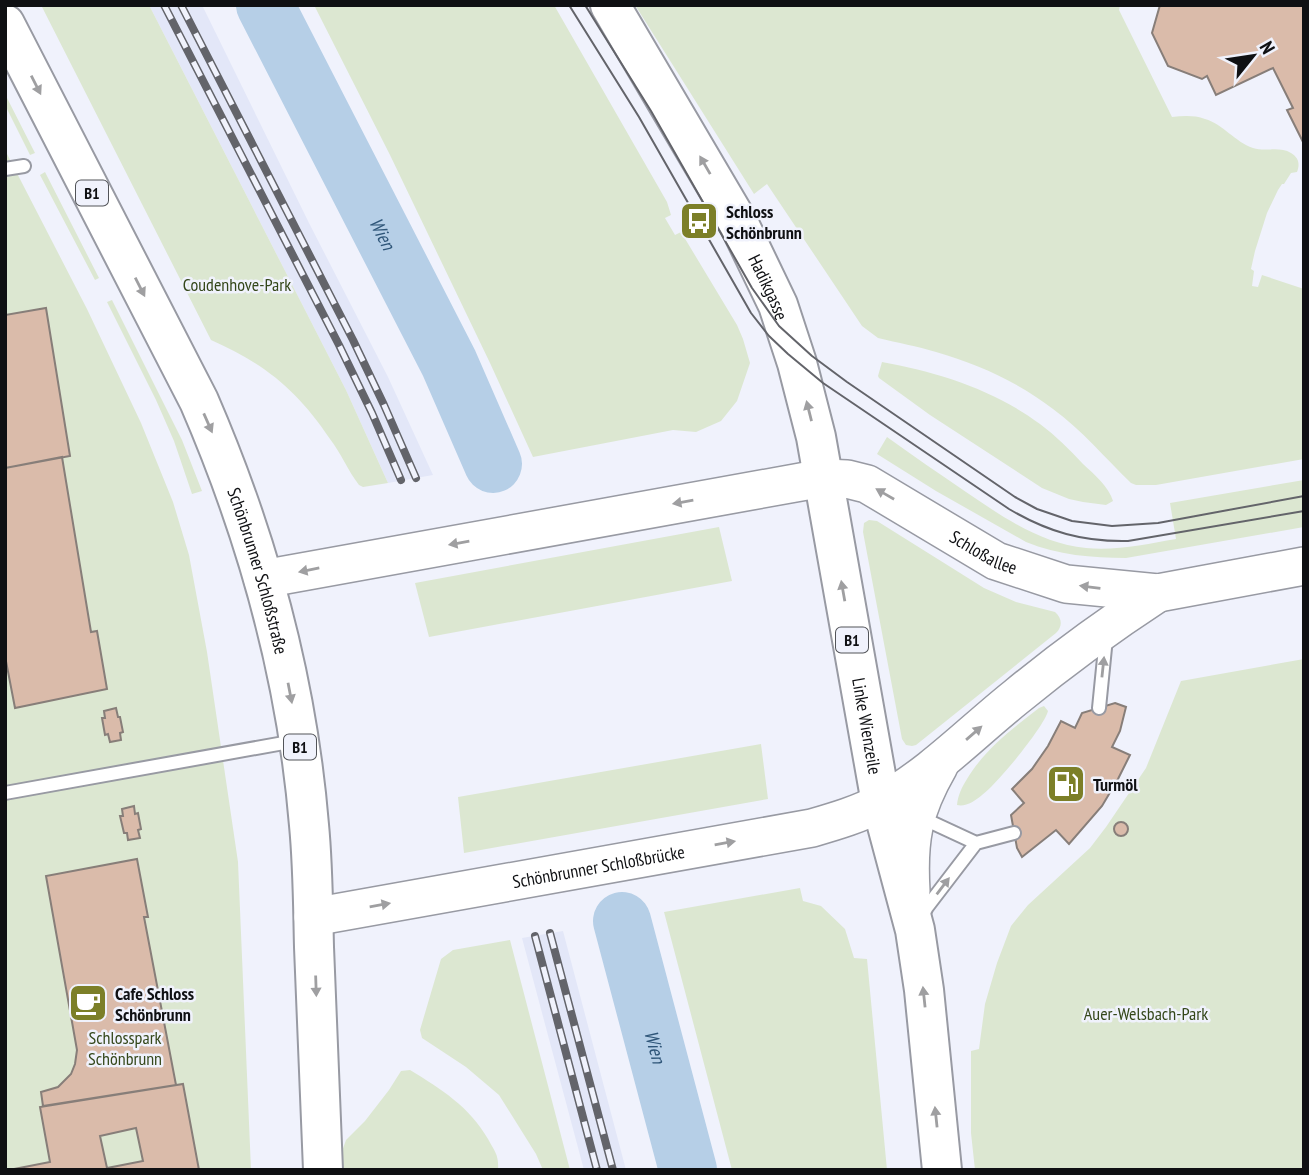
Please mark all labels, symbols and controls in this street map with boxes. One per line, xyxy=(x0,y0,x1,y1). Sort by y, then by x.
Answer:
north arrow xyxy=(1218,21,1288,91)
text: N xyxy=(1255,37,1281,58)
one-way arrow xyxy=(31,75,42,95)
one-way arrow xyxy=(699,155,711,174)
road number: B1 xyxy=(76,181,108,206)
bus stop icon: Schloss Schönbrunn xyxy=(678,200,720,242)
place label: Schloss Schönbrunn xyxy=(726,200,802,244)
water label: Wien xyxy=(364,213,401,255)
street label: Hadikgasse xyxy=(744,250,794,323)
park label: Coudenhove-Park xyxy=(183,273,291,296)
one-way arrow xyxy=(135,277,146,297)
one-way arrow xyxy=(803,400,814,422)
one-way arrow xyxy=(202,413,214,433)
street label: Schönbrunner Schloßstraße xyxy=(223,484,293,656)
one-way arrow xyxy=(875,488,894,500)
one-way arrow xyxy=(672,497,694,508)
street label: Schloßallee xyxy=(946,525,1020,579)
one-way arrow xyxy=(448,538,470,549)
one-way arrow xyxy=(298,565,320,576)
one-way arrow xyxy=(837,580,848,602)
one-way arrow xyxy=(1079,581,1101,592)
road number: B1 xyxy=(836,628,868,652)
one-way arrow xyxy=(1098,656,1109,678)
street label: Linke Wienzeile xyxy=(847,676,887,776)
one-way arrow xyxy=(284,682,295,704)
one-way arrow xyxy=(965,725,983,741)
road number: B1 xyxy=(284,734,316,760)
fuel station icon: Turmöl xyxy=(1045,763,1087,805)
place label: Turmöl xyxy=(1093,773,1138,796)
one-way arrow xyxy=(714,837,736,848)
street label: Schönbrunner Schloßbrücke xyxy=(511,839,686,893)
one-way arrow xyxy=(936,877,951,895)
one-way arrow xyxy=(370,900,392,911)
one-way arrow xyxy=(310,975,321,997)
cafe icon: Cafe Schloss Schönbrunn xyxy=(67,982,109,1024)
place label: Cafe Schloss Schönbrunn xyxy=(115,982,194,1026)
one-way arrow xyxy=(919,986,930,1008)
park label: Auer-Welsbach-Park xyxy=(1084,1002,1208,1025)
park label: Schlosspark Schönbrunn xyxy=(88,1026,162,1070)
water label: Wien xyxy=(639,1028,672,1067)
one-way arrow xyxy=(931,1106,942,1128)

